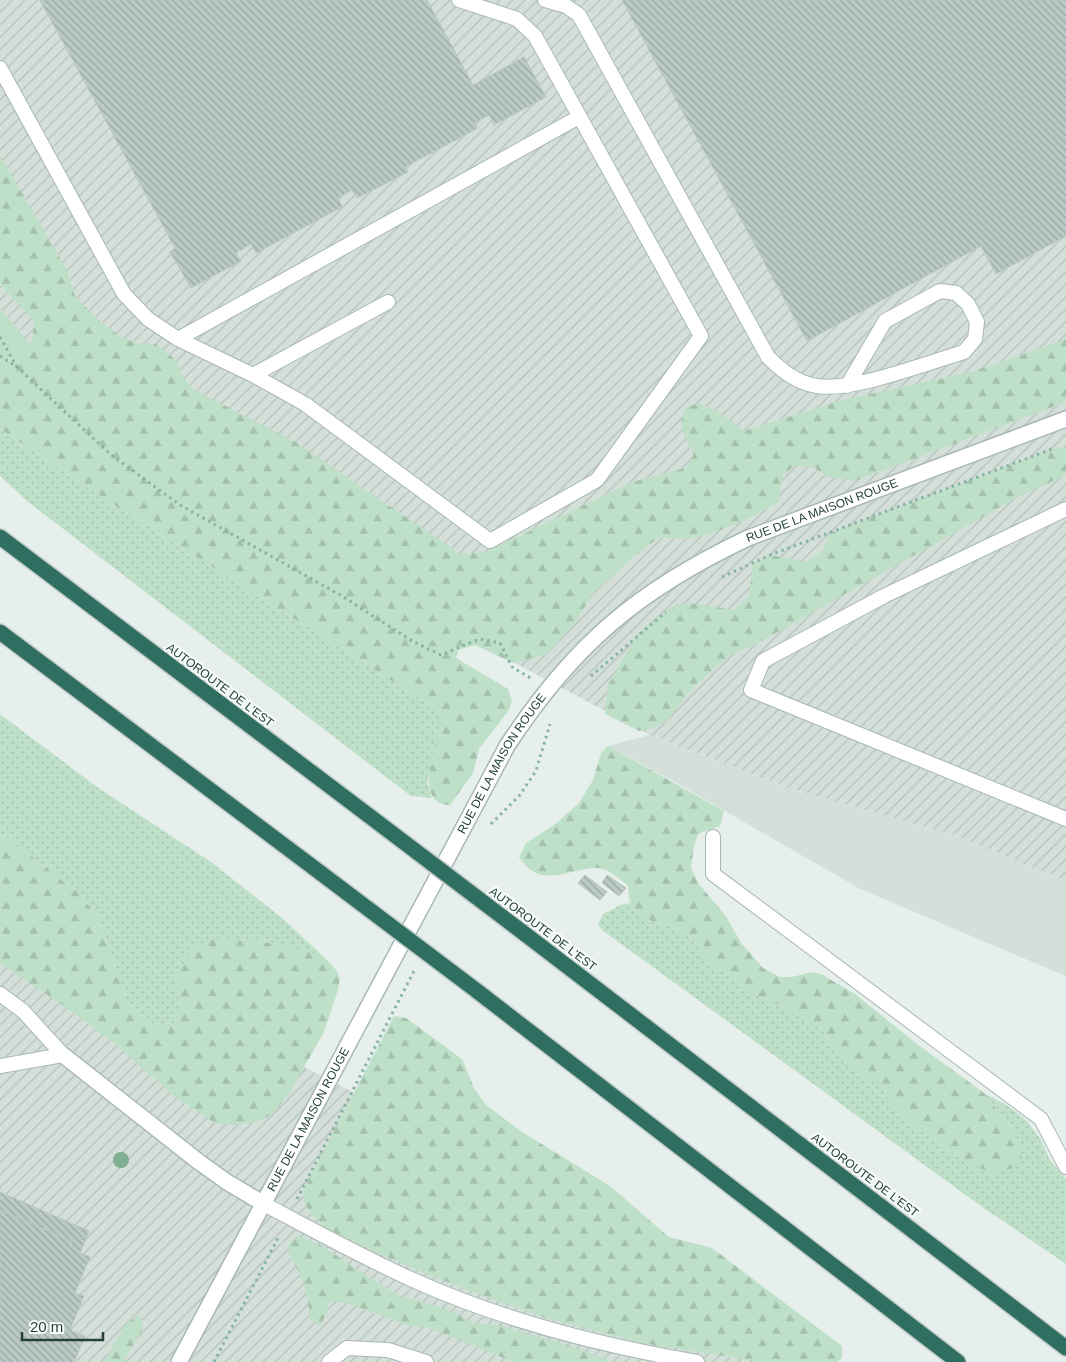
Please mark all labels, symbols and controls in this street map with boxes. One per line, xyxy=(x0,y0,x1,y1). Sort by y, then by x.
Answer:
street label: RUE DE LA MAISON ROUGE xyxy=(744,476,900,545)
street label: AUTOROUTE DE L’EST xyxy=(164,640,277,730)
street label: RUE DE LA MAISON ROUGE xyxy=(455,691,549,836)
street label: AUTOROUTE DE L’EST xyxy=(487,884,600,974)
street label: RUE DE LA MAISON ROUGE xyxy=(264,1045,352,1194)
street label: AUTOROUTE DE L’EST xyxy=(809,1130,922,1220)
scale bar xyxy=(22,1310,104,1342)
text: 20 m xyxy=(30,1318,63,1335)

